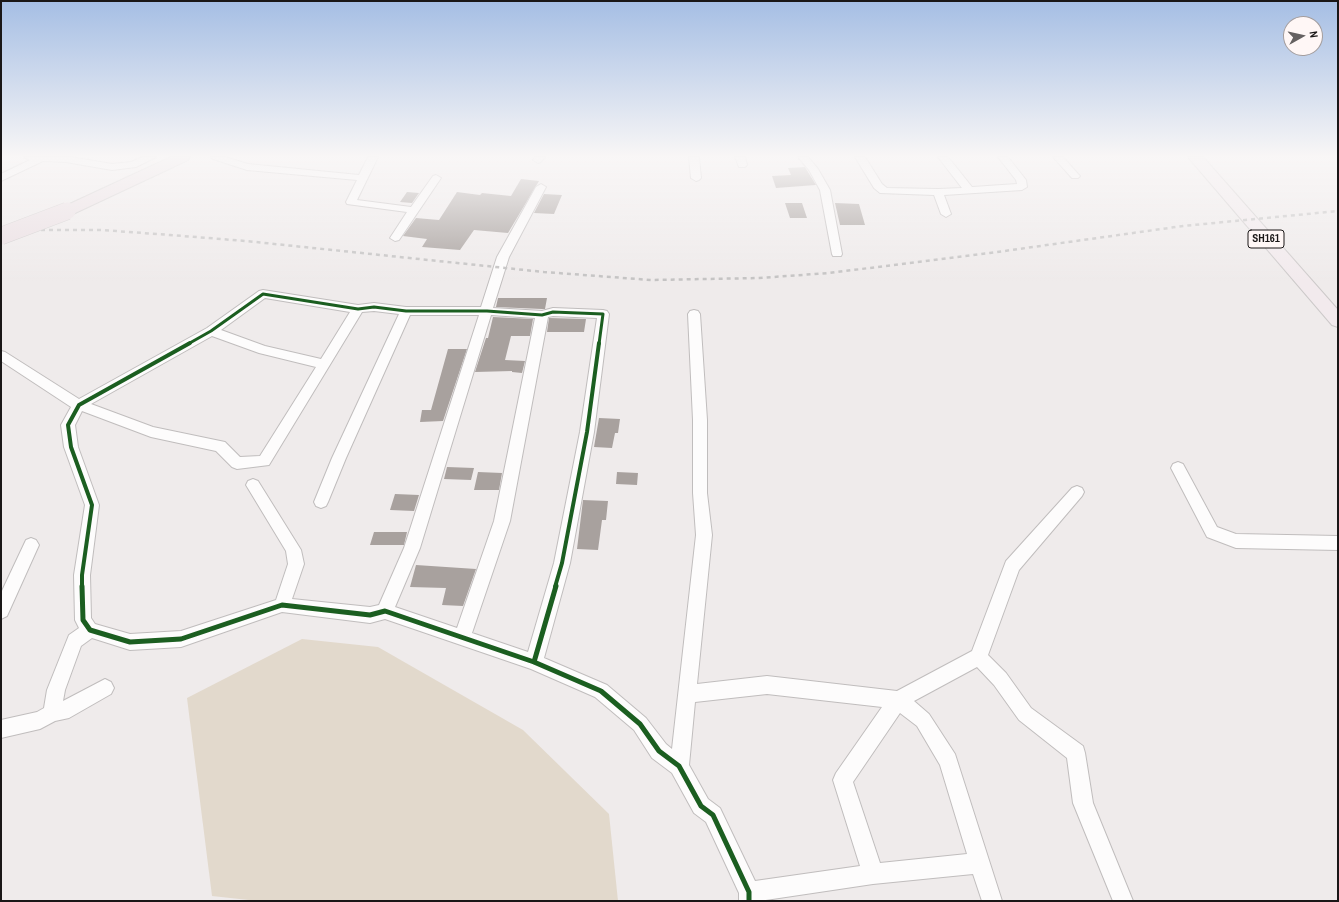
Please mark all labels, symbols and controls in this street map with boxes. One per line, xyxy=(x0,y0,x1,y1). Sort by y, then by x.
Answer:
north arrow xyxy=(1283,16,1323,56)
text: N xyxy=(1307,30,1321,39)
road number: SH161 xyxy=(1248,230,1284,248)

